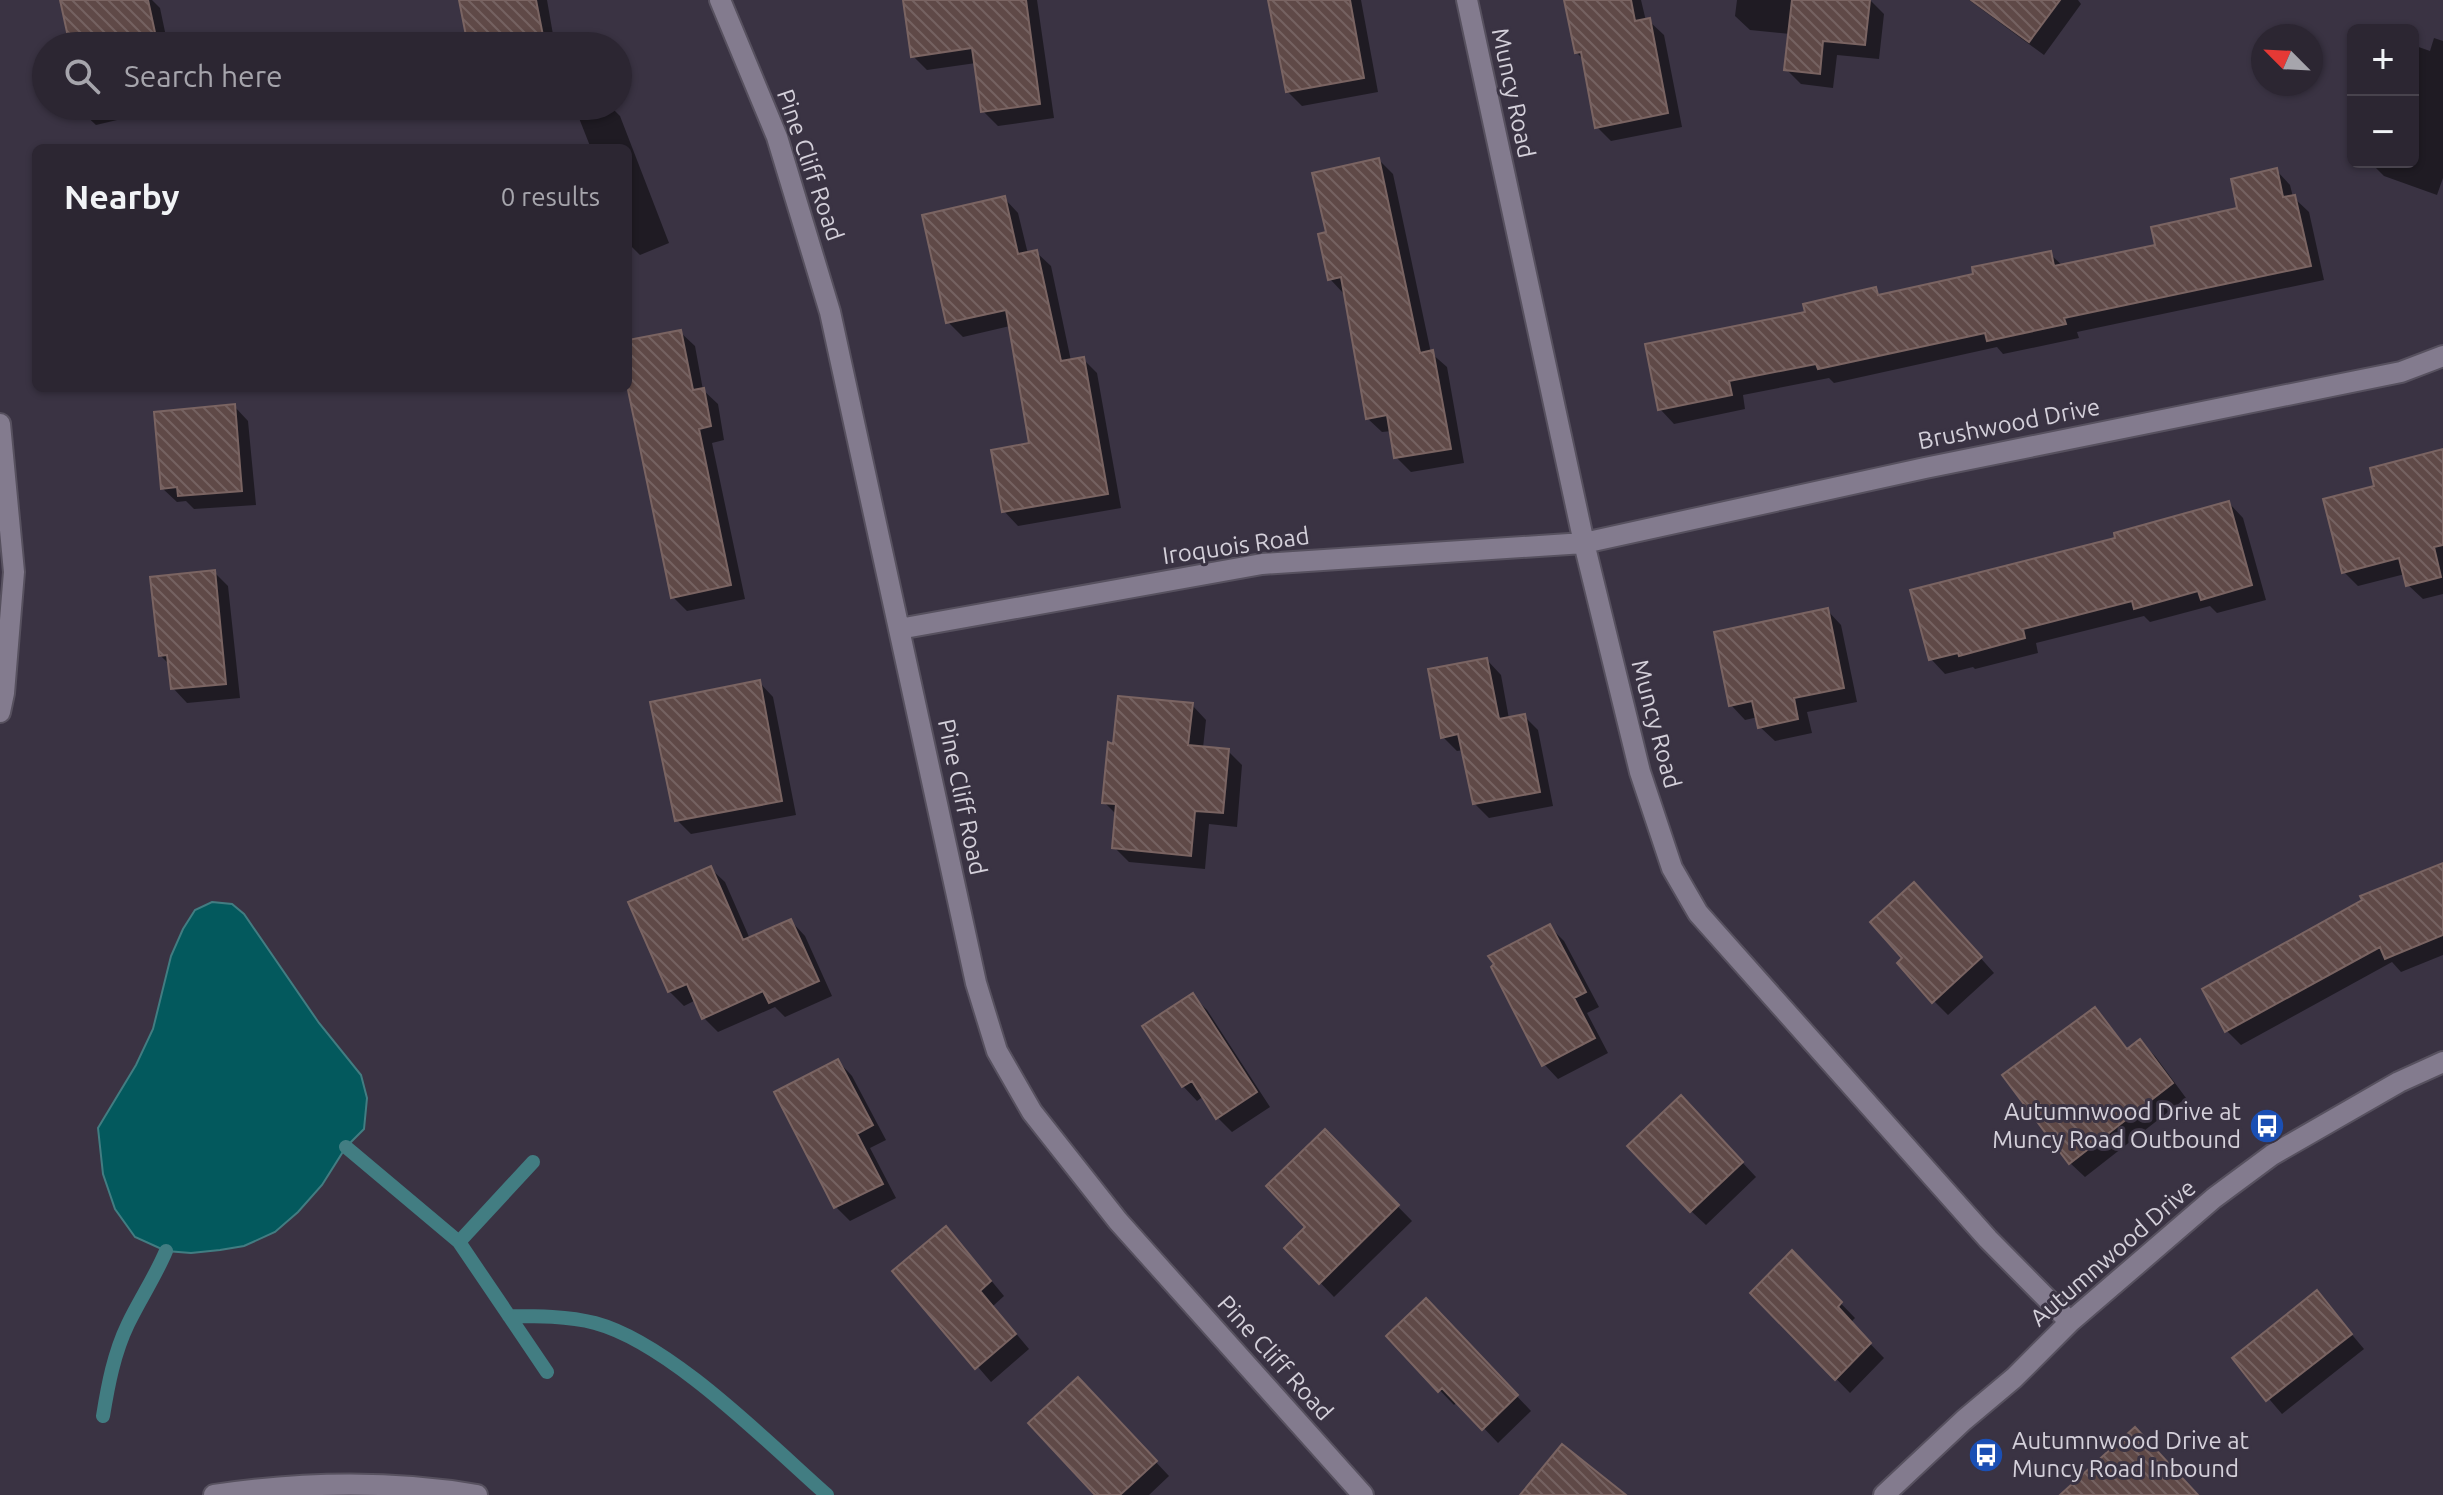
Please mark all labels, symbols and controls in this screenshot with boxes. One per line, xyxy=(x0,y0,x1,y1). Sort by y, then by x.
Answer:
north arrow xyxy=(2251,24,2323,96)
map controls xyxy=(2347,24,2419,168)
button: + xyxy=(2347,24,2419,96)
street label: Muncy Road xyxy=(1487,25,1540,160)
search box xyxy=(32,32,632,120)
icon: search xyxy=(60,54,104,98)
text: Search here xyxy=(124,59,283,93)
street label: Pine Cliff Road xyxy=(772,85,849,244)
button: − xyxy=(2347,96,2419,168)
text: Nearby xyxy=(64,177,179,215)
text: 0 results xyxy=(501,182,600,211)
street label: Brushwood Drive xyxy=(1915,393,2102,454)
street label: Iroquois Road xyxy=(1161,522,1311,569)
street label: Muncy Road xyxy=(1626,657,1687,791)
street label: Pine Cliff Road xyxy=(933,717,992,877)
place label: Autumnwood Drive at Muncy Road Outbound xyxy=(1992,1098,2242,1153)
bus stop icon: Autumnwood Drive at Muncy Road Outbound xyxy=(2248,1107,2286,1145)
street label: Autumnwood Drive xyxy=(2025,1174,2201,1332)
street label: Pine Cliff Road xyxy=(1212,1290,1338,1426)
place label: Autumnwood Drive at Muncy Road Inbound xyxy=(2012,1427,2250,1482)
bus stop icon: Autumnwood Drive at Muncy Road Inbound xyxy=(1967,1436,2005,1474)

